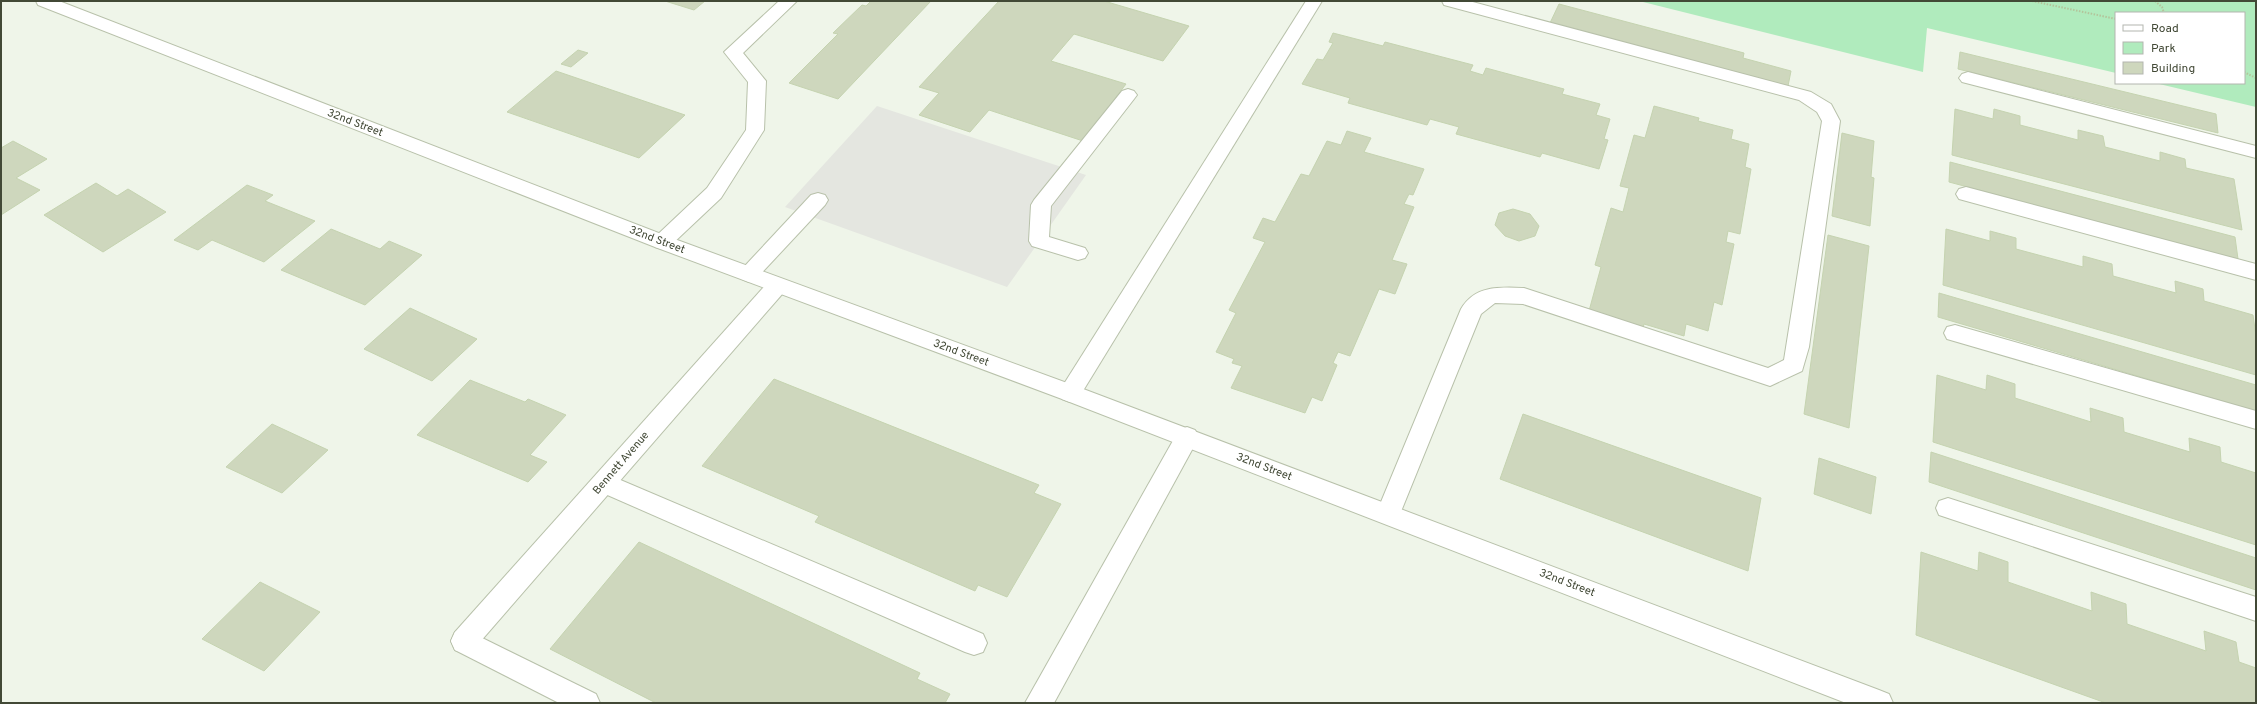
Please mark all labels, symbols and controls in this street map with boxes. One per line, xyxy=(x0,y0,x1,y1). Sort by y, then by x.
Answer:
legend xyxy=(2115,12,2245,84)
text: Road xyxy=(2151,21,2179,37)
text: Park xyxy=(2151,41,2176,57)
text: Building xyxy=(2151,61,2195,77)
street label: 32nd Street xyxy=(325,106,385,140)
street label: 32nd Street xyxy=(627,223,687,257)
street label: 32nd Street xyxy=(931,336,991,370)
street label: Bennett Avenue xyxy=(590,429,652,497)
street label: 32nd Street xyxy=(1234,450,1294,484)
street label: 32nd Street xyxy=(1537,566,1597,600)

